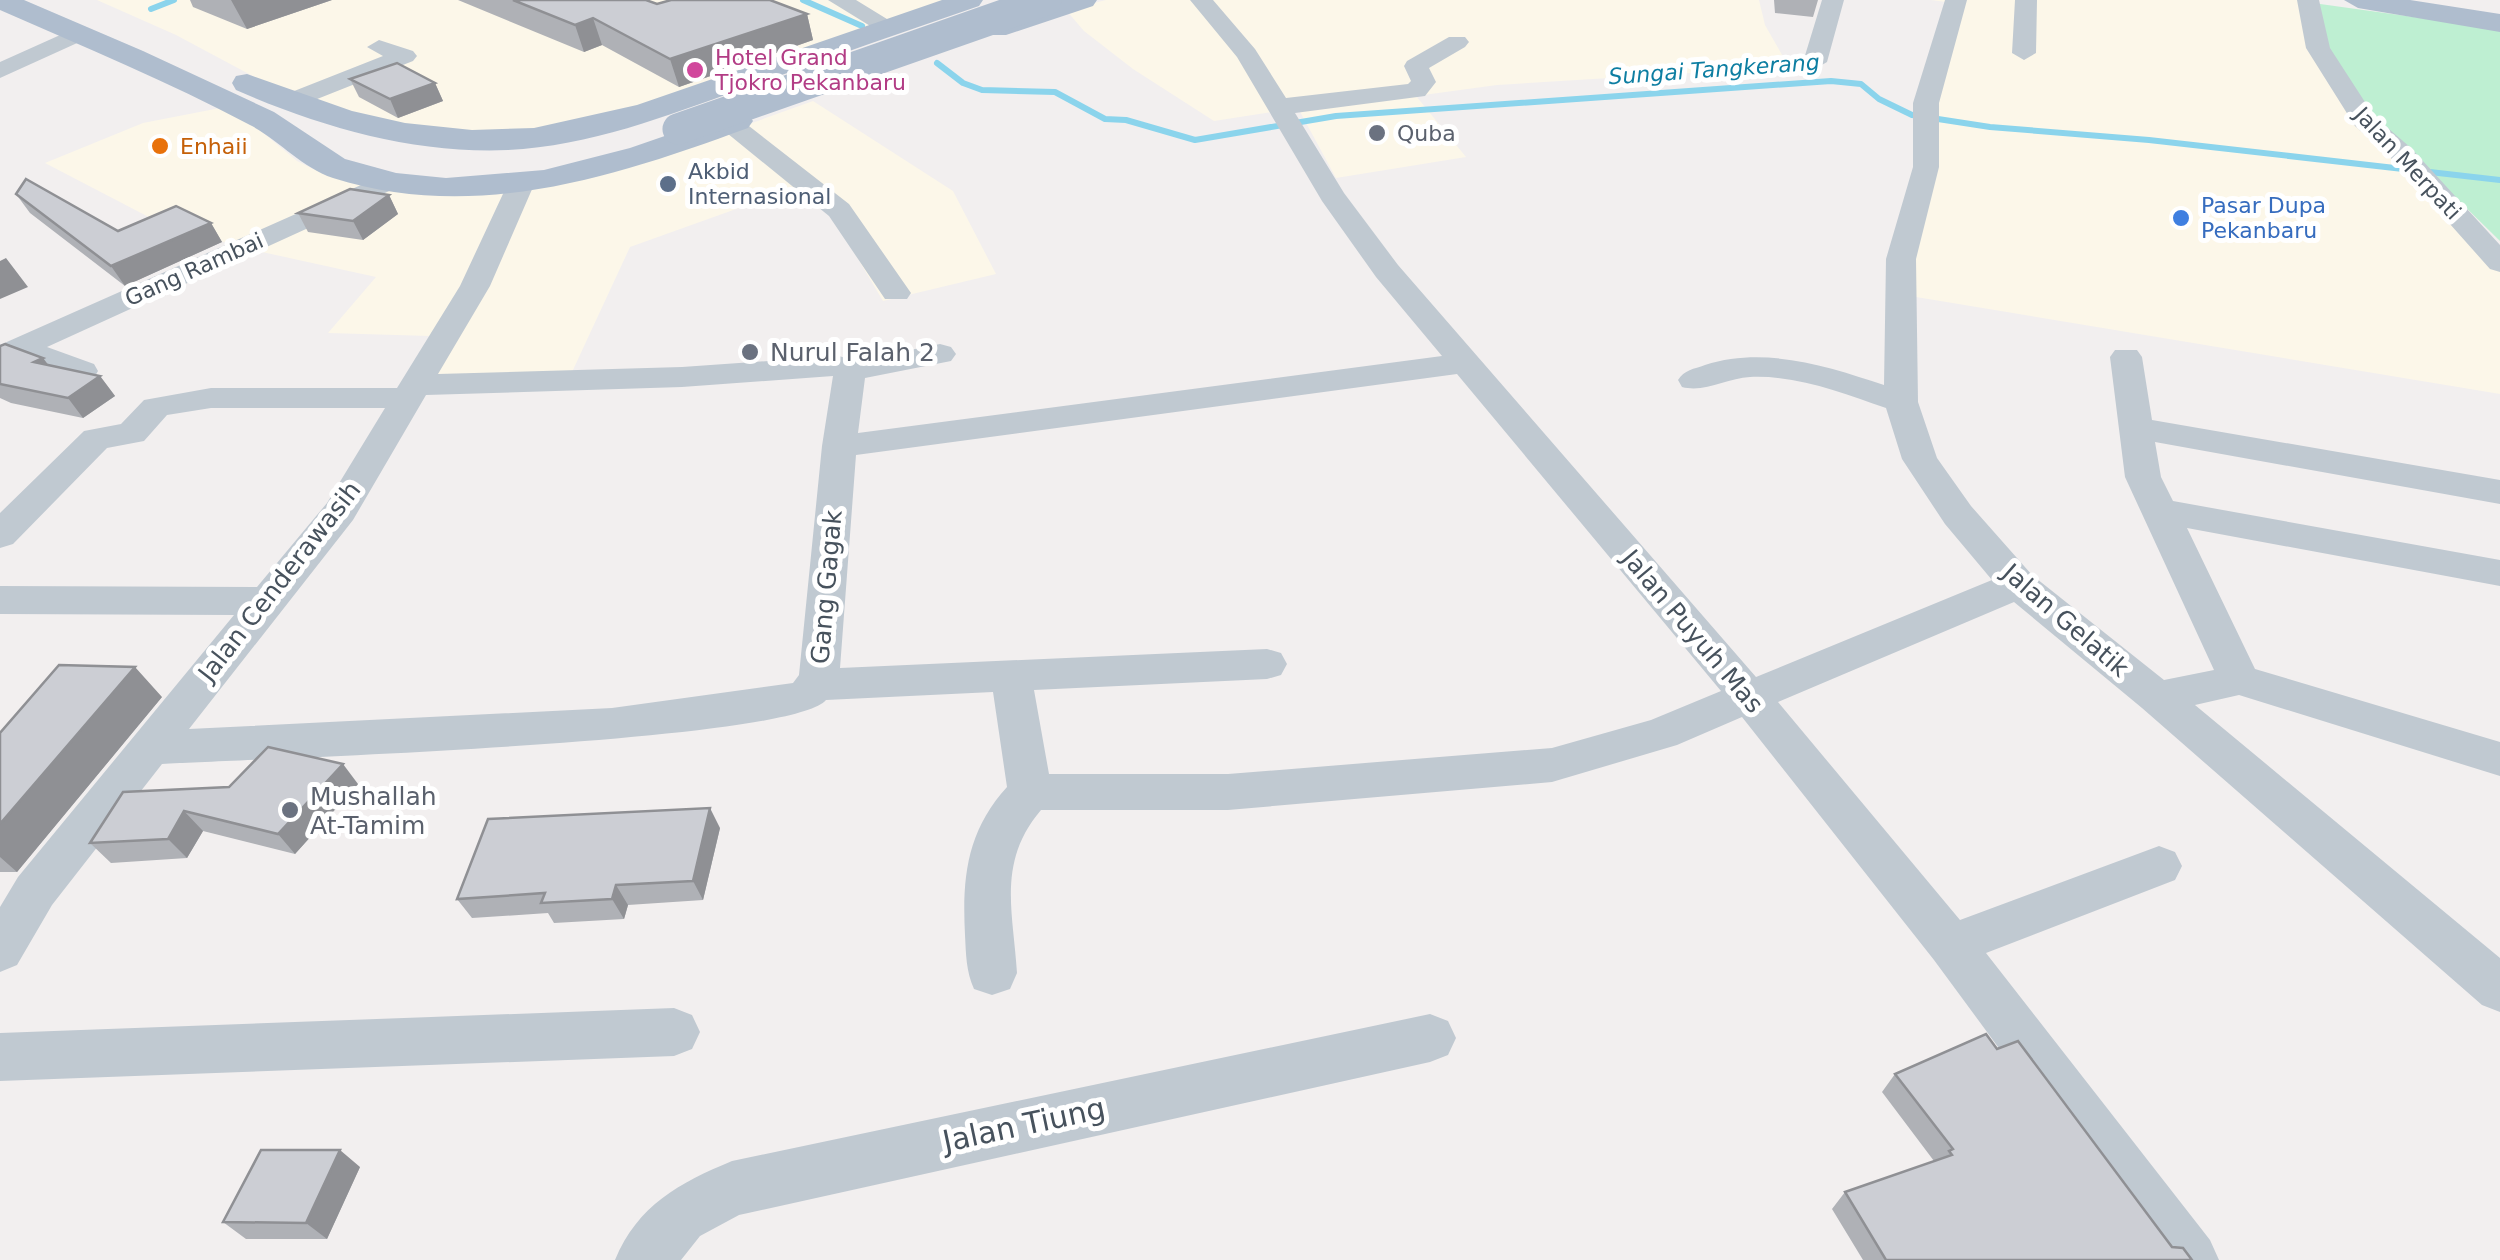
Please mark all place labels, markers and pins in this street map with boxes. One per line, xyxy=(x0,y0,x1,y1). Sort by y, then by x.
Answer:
place label: Hotel Grand Tjokro Pekanbaru xyxy=(714,45,906,95)
marker: Hotel Grand Tjokro Pekanbaru xyxy=(684,59,706,81)
place label: Quba xyxy=(1397,121,1456,146)
marker: Quba xyxy=(1366,122,1388,144)
place label: Enhaii xyxy=(180,134,248,159)
marker: Enhaii xyxy=(149,135,171,157)
place label: Akbid Internasional xyxy=(688,159,831,209)
marker: Akbid Internasional xyxy=(657,173,679,195)
place label: Pasar Dupa Pekanbaru xyxy=(2201,193,2326,243)
marker: Pasar Dupa Pekanbaru xyxy=(2170,207,2192,229)
place label: Nurul Falah 2 xyxy=(770,338,935,367)
marker: Nurul Falah 2 xyxy=(739,341,761,363)
place label: Mushallah At-Tamim xyxy=(310,782,437,840)
marker: Mushallah At-Tamim xyxy=(279,799,301,821)

